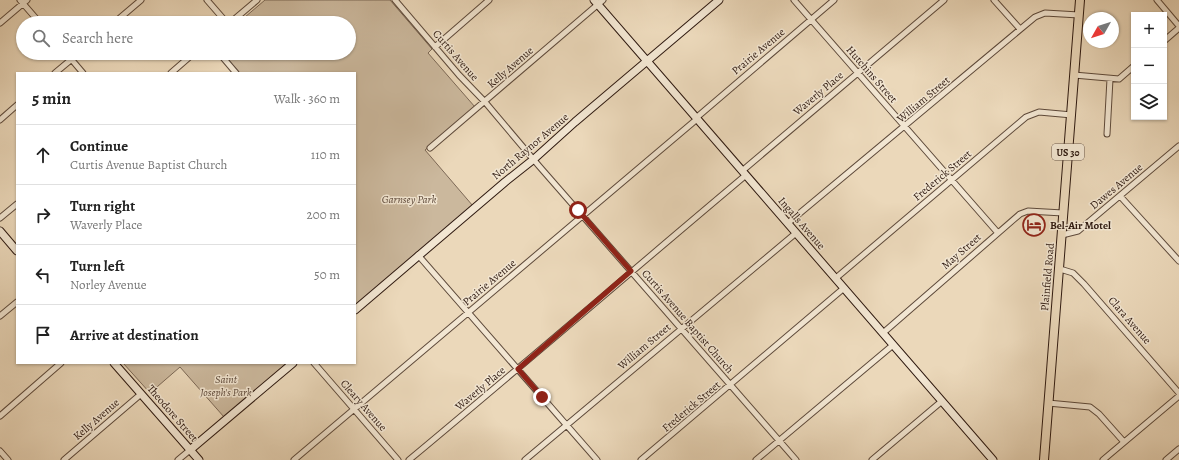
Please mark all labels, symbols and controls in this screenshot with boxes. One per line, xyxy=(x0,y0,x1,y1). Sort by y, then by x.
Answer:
north arrow xyxy=(1083,12,1119,48)
map controls xyxy=(1131,12,1167,120)
button: + xyxy=(1131,12,1167,48)
search box xyxy=(16,16,356,60)
street label: Prairie Avenue xyxy=(728,25,788,78)
icon: search xyxy=(30,27,52,49)
street label: Curtis Avenue xyxy=(429,27,482,84)
text: Search here xyxy=(62,28,133,48)
street label: Kelly Avenue xyxy=(484,43,537,92)
street label: Hutchins Street xyxy=(843,43,901,106)
button: − xyxy=(1131,48,1167,84)
street label: Waverly Place xyxy=(789,68,847,119)
street label: William Street xyxy=(893,73,953,127)
button: layers xyxy=(1131,84,1167,120)
text: 5 min xyxy=(32,87,71,110)
text: Walk · 360 m xyxy=(274,90,340,107)
street label: North Raynor Avenue xyxy=(489,110,572,183)
text: Continue xyxy=(70,136,128,156)
icon: ahead xyxy=(32,144,54,166)
road number: US 30 xyxy=(1052,144,1084,160)
text: 110 m xyxy=(311,146,340,163)
street label: Frederick Street xyxy=(910,146,975,204)
text: Curtis Avenue Baptist Church xyxy=(70,156,227,173)
street label: Dawes Avenue xyxy=(1087,160,1146,213)
park label: Garnsey Park xyxy=(382,192,436,207)
street label: Ingalls Avenue xyxy=(775,194,829,253)
text: Turn right xyxy=(70,196,135,216)
route start xyxy=(569,201,587,219)
icon: right xyxy=(32,204,54,226)
text: 200 m xyxy=(307,206,340,223)
hotel icon: Bel-Air Motel xyxy=(1021,212,1047,238)
text: Waverly Place xyxy=(70,216,142,233)
place label: Bel-Air Motel xyxy=(1050,218,1111,233)
street label: May Street xyxy=(938,230,985,273)
street label: Plainfield Road xyxy=(1037,242,1058,312)
text: Turn left xyxy=(70,256,125,276)
street label: Prairie Avenue xyxy=(459,256,519,309)
icon: left xyxy=(32,264,54,286)
text: 50 m xyxy=(314,266,340,283)
street label: Curtis Avenue Baptist Church xyxy=(638,266,737,377)
text: Norley Avenue xyxy=(70,276,147,293)
street label: Clara Avenue xyxy=(1105,293,1155,348)
street label: William Street xyxy=(614,320,674,374)
icon: arrive xyxy=(32,324,54,346)
text: Arrive at destination xyxy=(70,325,199,345)
street label: Waverly Place xyxy=(451,363,509,414)
park label: Saint Joseph's Park xyxy=(199,372,252,400)
street label: Cleary Avenue xyxy=(337,376,390,434)
street label: Frederick Street xyxy=(659,377,724,435)
street label: Theodore Street xyxy=(144,382,202,445)
route end xyxy=(533,388,551,406)
street label: Kelly Avenue xyxy=(70,395,123,444)

